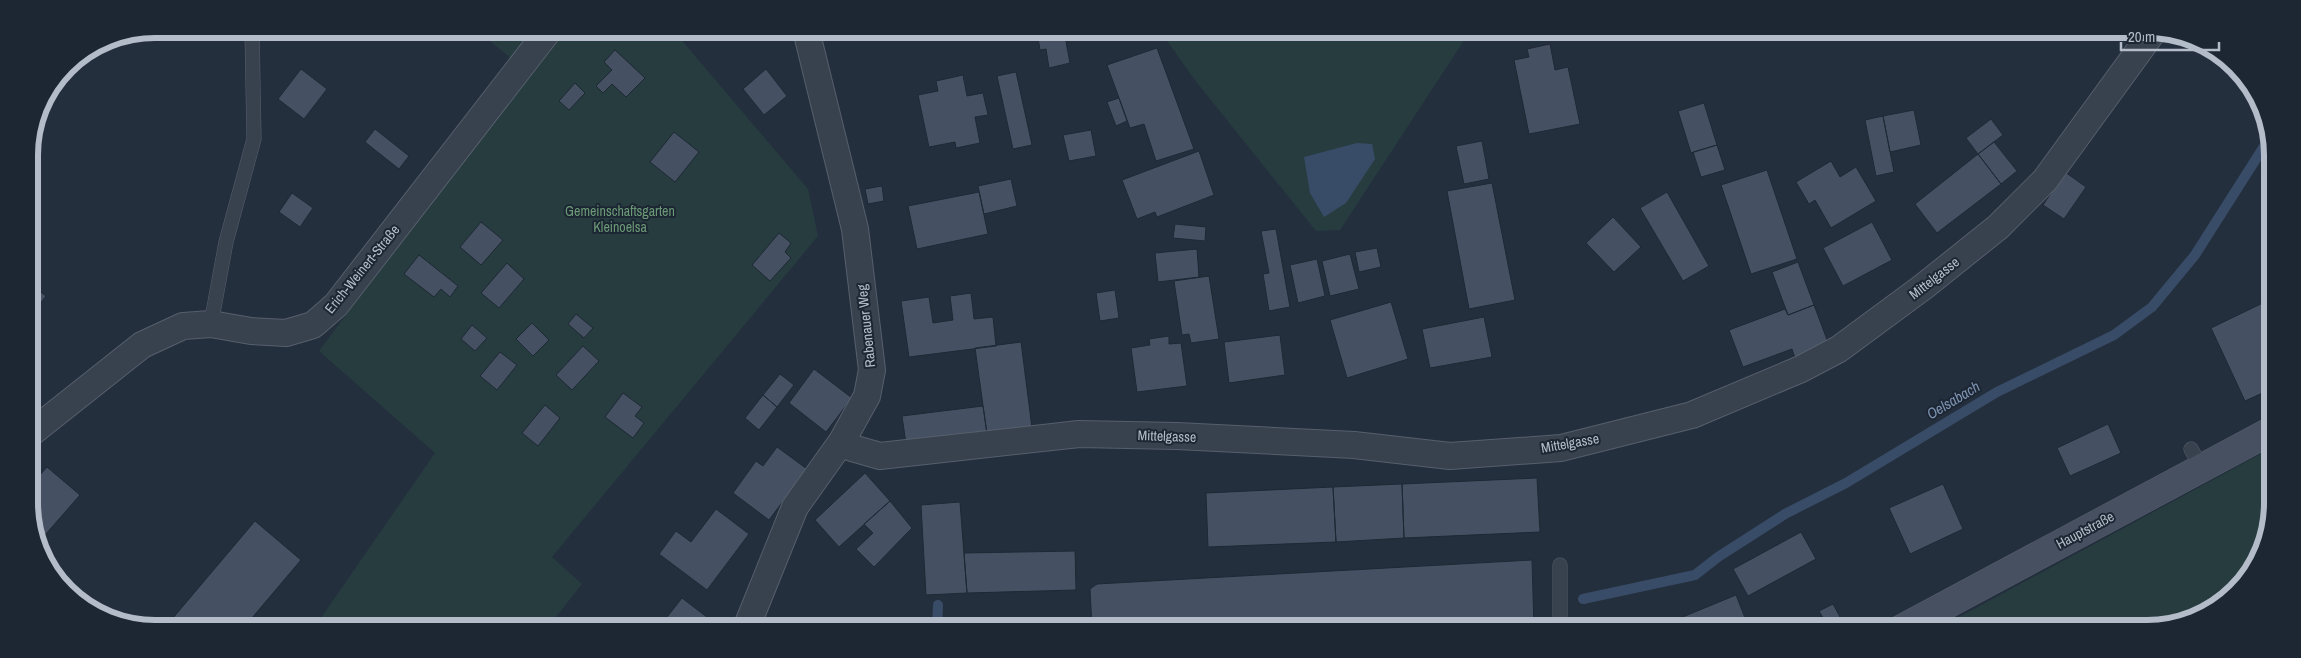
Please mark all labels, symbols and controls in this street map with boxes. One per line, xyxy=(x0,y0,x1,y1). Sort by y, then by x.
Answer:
scale bar xyxy=(2121,20,2218,52)
text: 20 m xyxy=(2128,26,2155,47)
park label: Gemeinschaftsgarten Kleinoelsa xyxy=(565,202,675,236)
street label: Erich-Weinert-Straße xyxy=(321,221,403,317)
street label: Mittelgasse xyxy=(1905,253,1963,303)
street label: Rabenauer Weg xyxy=(853,283,879,368)
water label: Oelsabach xyxy=(1922,376,1984,424)
street label: Mittelgasse xyxy=(1137,426,1197,446)
street label: Mittelgasse xyxy=(1540,429,1600,457)
street label: Hauptstraße xyxy=(2053,507,2117,553)

